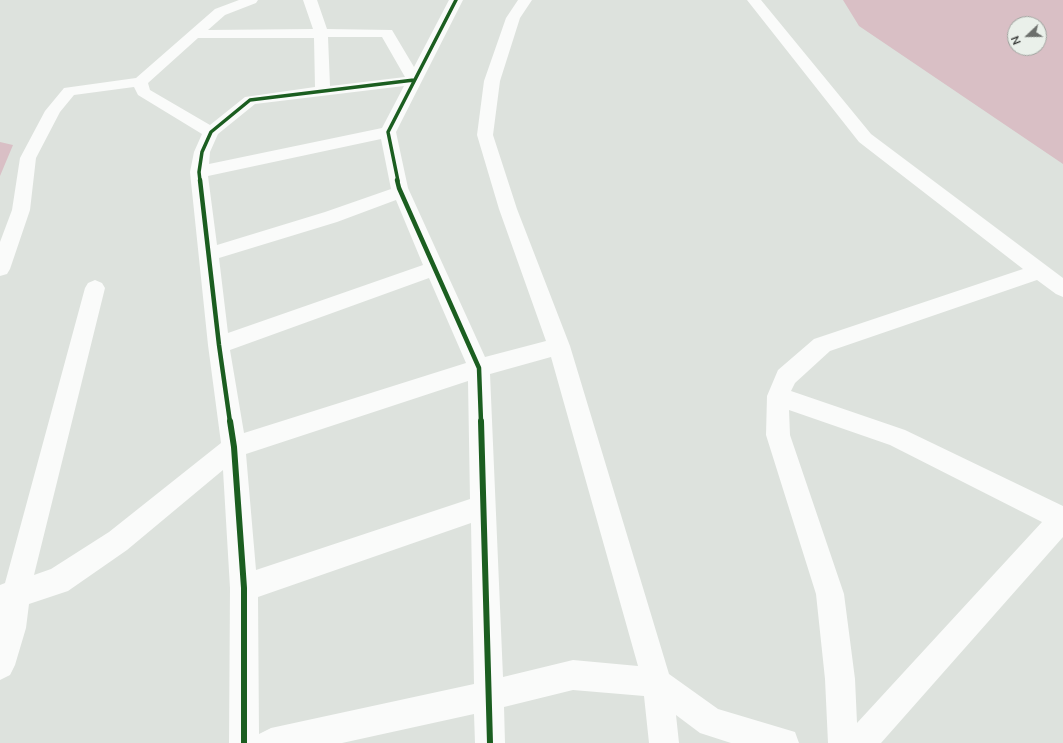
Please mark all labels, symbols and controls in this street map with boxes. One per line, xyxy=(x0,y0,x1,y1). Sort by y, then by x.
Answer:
north arrow xyxy=(1007,16,1047,56)
text: N xyxy=(1008,34,1025,47)

